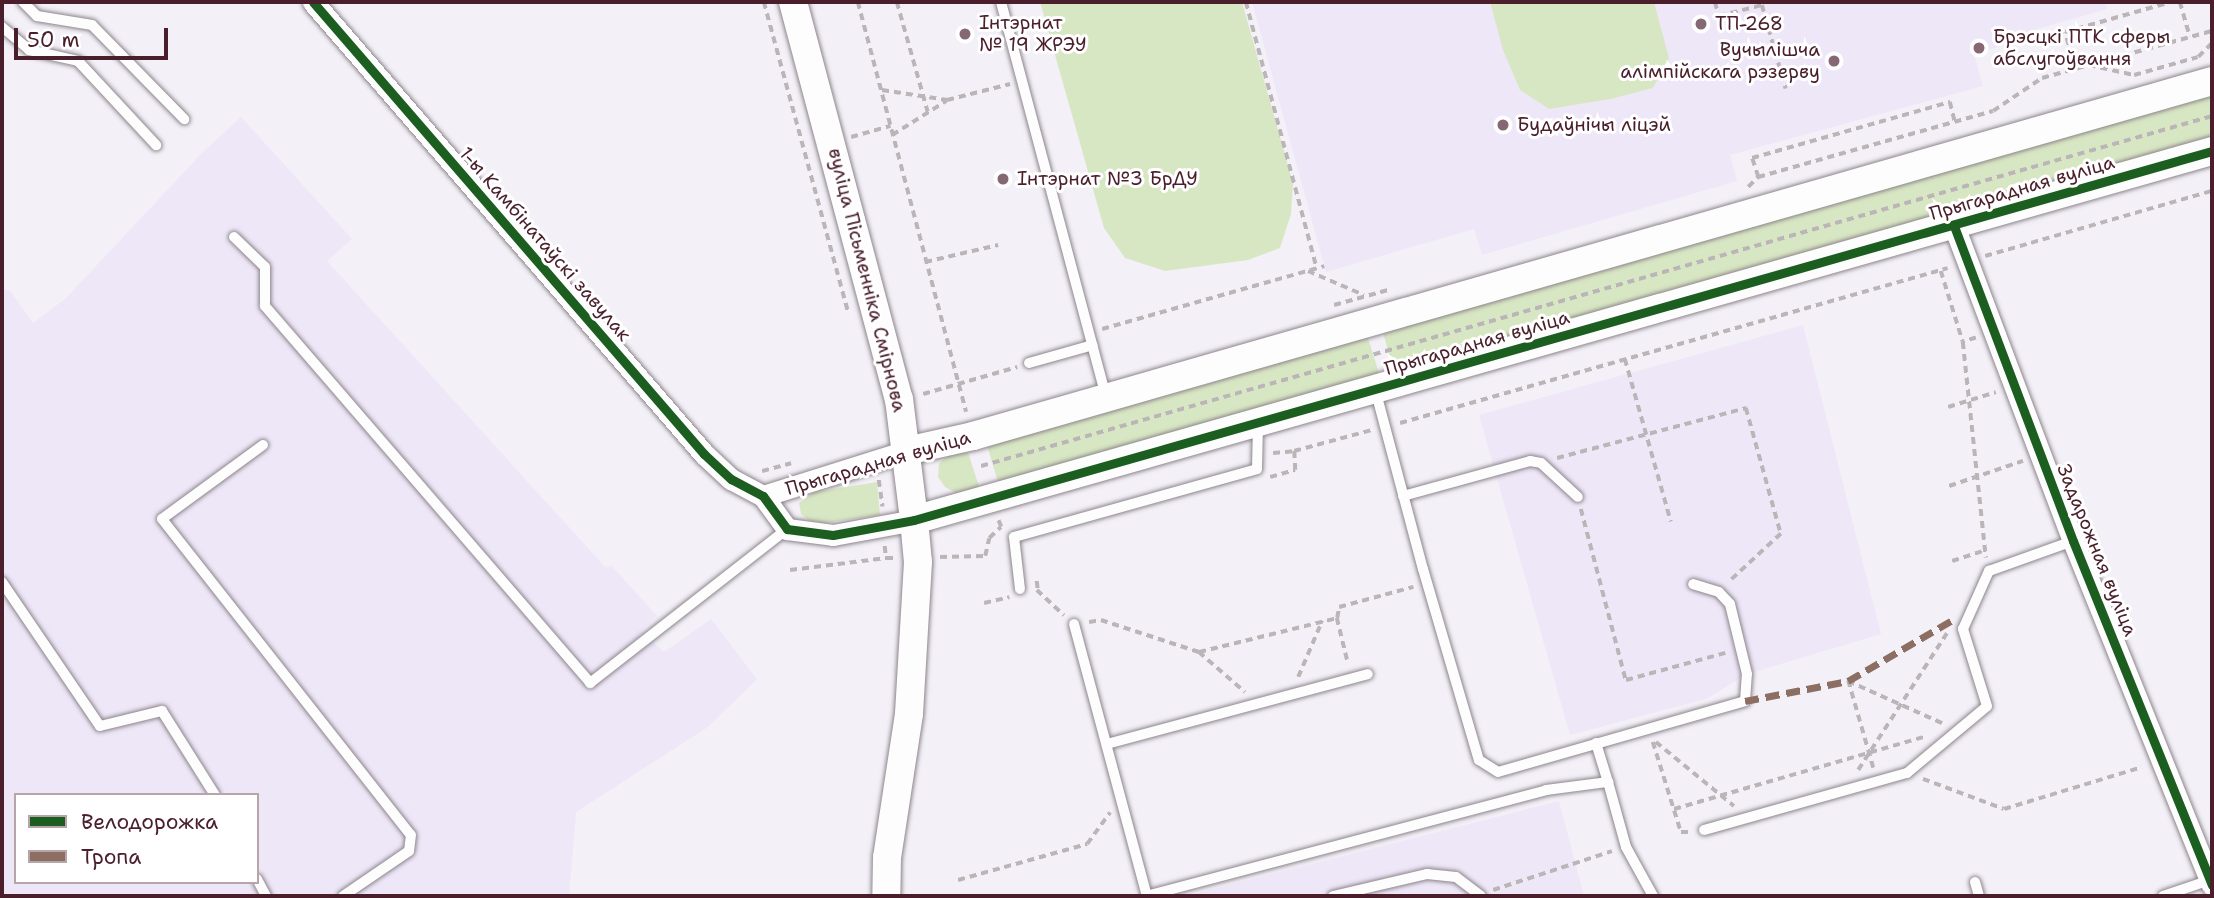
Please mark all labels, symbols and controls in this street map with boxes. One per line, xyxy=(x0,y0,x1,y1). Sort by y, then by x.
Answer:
place label: Інтэрнат № 19 ЖРЭУ xyxy=(979,12,1087,56)
place label: ТП-268 xyxy=(1715,13,1783,35)
scale bar xyxy=(18,14,172,58)
marker: ТП-268 xyxy=(1693,16,1709,32)
text: 50 m xyxy=(27,26,80,54)
marker: Інтэрнат № 19 ЖРЭУ xyxy=(957,26,973,42)
place label: Брэсцкі ПТК сферы абслугоўвання xyxy=(1993,26,2170,70)
place label: Вучылішча алімпійскага рэзерву xyxy=(1620,39,1820,83)
marker: Брэсцкі ПТК сферы абслугоўвання xyxy=(1971,40,1987,56)
marker: Вучылішча алімпійскага рэзерву xyxy=(1826,53,1842,69)
place label: Будаўнічы ліцэй xyxy=(1517,114,1671,136)
marker: Будаўнічы ліцэй xyxy=(1495,117,1511,133)
street label: 1-ы Камбінатаўскі завулак xyxy=(454,142,636,346)
street label: вуліца Пісьменніка Смірнова xyxy=(823,146,911,414)
street label: Прыгарадная вуліца xyxy=(1927,151,2117,225)
place label: Інтэрнат №3 БрДУ xyxy=(1017,168,1198,190)
marker: Інтэрнат №3 БрДУ xyxy=(995,171,1011,187)
street label: Прыгарадная вуліца xyxy=(1382,306,1572,380)
street label: Прыгарадная вуліца xyxy=(783,426,973,500)
street label: Задарожная вуліца xyxy=(2052,461,2142,639)
legend xyxy=(14,793,259,884)
text: Велодорожка xyxy=(81,808,218,836)
text: Тропа xyxy=(81,843,141,871)

